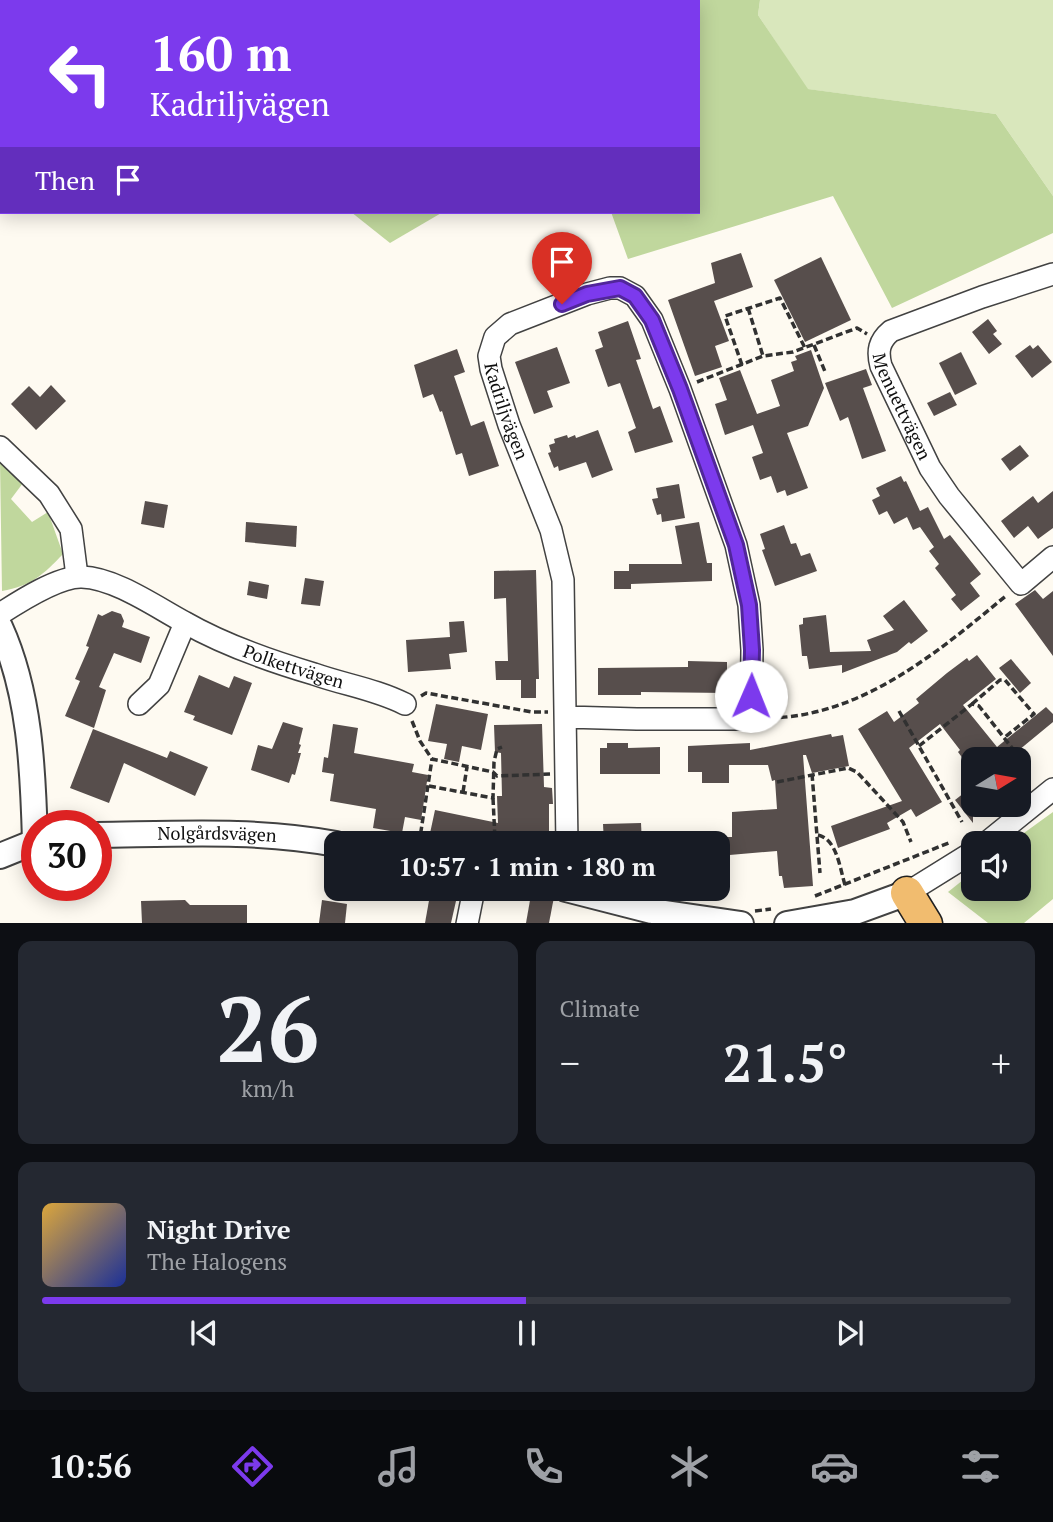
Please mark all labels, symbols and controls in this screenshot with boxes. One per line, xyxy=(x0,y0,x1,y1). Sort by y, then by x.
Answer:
text: 160 m xyxy=(150,20,292,85)
icon: left xyxy=(35,28,126,119)
text: Kadriljvägen xyxy=(150,83,330,125)
icon: arrive xyxy=(109,161,147,199)
text: Then xyxy=(35,163,95,197)
pin xyxy=(532,232,592,304)
icon: arrive xyxy=(543,243,581,281)
street label: Menuettvägen xyxy=(868,351,937,464)
street label: Kadriljvägen xyxy=(479,361,535,463)
street label: Polkettvägen xyxy=(240,638,347,694)
position arrow xyxy=(714,659,788,733)
north arrow xyxy=(961,747,1031,817)
map controls xyxy=(961,747,1031,901)
speed limit sign: 30 xyxy=(21,810,112,901)
street label: Nolgårdsvägen xyxy=(157,820,278,847)
button: sound xyxy=(961,831,1031,901)
text: 10:57 · 1 min · 180 m xyxy=(398,849,656,883)
text: 26 xyxy=(216,967,319,1088)
text: Climate xyxy=(560,993,640,1024)
text: 21.5° xyxy=(723,1028,848,1097)
text: − xyxy=(560,1038,580,1088)
text: + xyxy=(991,1038,1011,1088)
text: km/h xyxy=(241,1073,294,1104)
text: Night Drive xyxy=(147,1212,291,1246)
text: The Halogens xyxy=(147,1246,287,1277)
icon: previous xyxy=(185,1314,223,1352)
icon: pause xyxy=(508,1314,546,1352)
icon: next xyxy=(831,1314,869,1352)
icon: directions xyxy=(228,1442,277,1491)
icon: music xyxy=(374,1442,423,1491)
icon: phone xyxy=(519,1442,568,1491)
icon: climate xyxy=(665,1442,714,1491)
icon: car xyxy=(810,1442,859,1491)
icon: filters xyxy=(956,1442,1005,1491)
text: 10:56 xyxy=(48,1445,132,1487)

